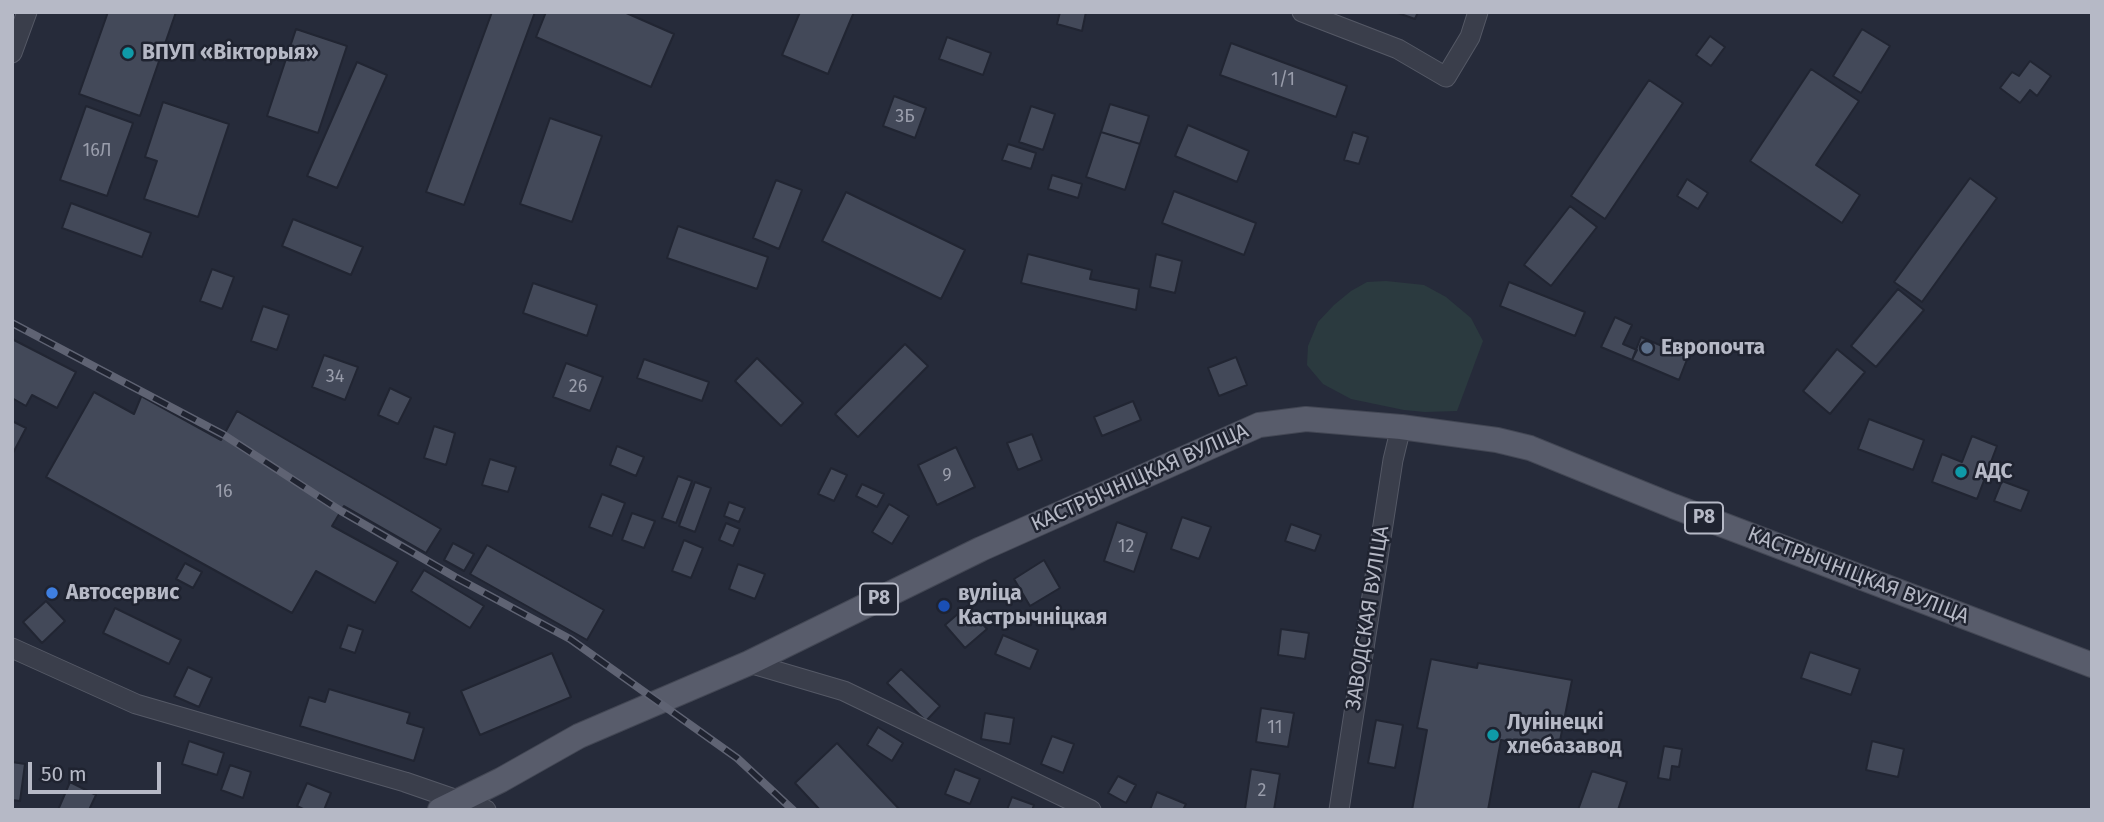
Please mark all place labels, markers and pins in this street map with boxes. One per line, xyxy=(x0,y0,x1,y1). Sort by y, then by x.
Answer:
place label: ВПУП «Вікторыя» xyxy=(142,40,319,66)
marker: ВПУП «Вікторыя» xyxy=(120,45,136,61)
place label: Европочта xyxy=(1661,335,1765,361)
marker: Европочта xyxy=(1639,340,1655,356)
place label: АДС xyxy=(1975,459,2013,485)
marker: АДС xyxy=(1953,464,1969,480)
place label: Автосервис xyxy=(66,580,179,606)
place label: вуліца Кастрычніцкая xyxy=(958,581,1108,631)
marker: Автосервис xyxy=(44,585,60,601)
marker: вуліца Кастрычніцкая xyxy=(936,598,952,614)
place label: Лунінецкі хлебазавод xyxy=(1507,710,1622,760)
marker: Лунінецкі хлебазавод xyxy=(1485,727,1501,743)

